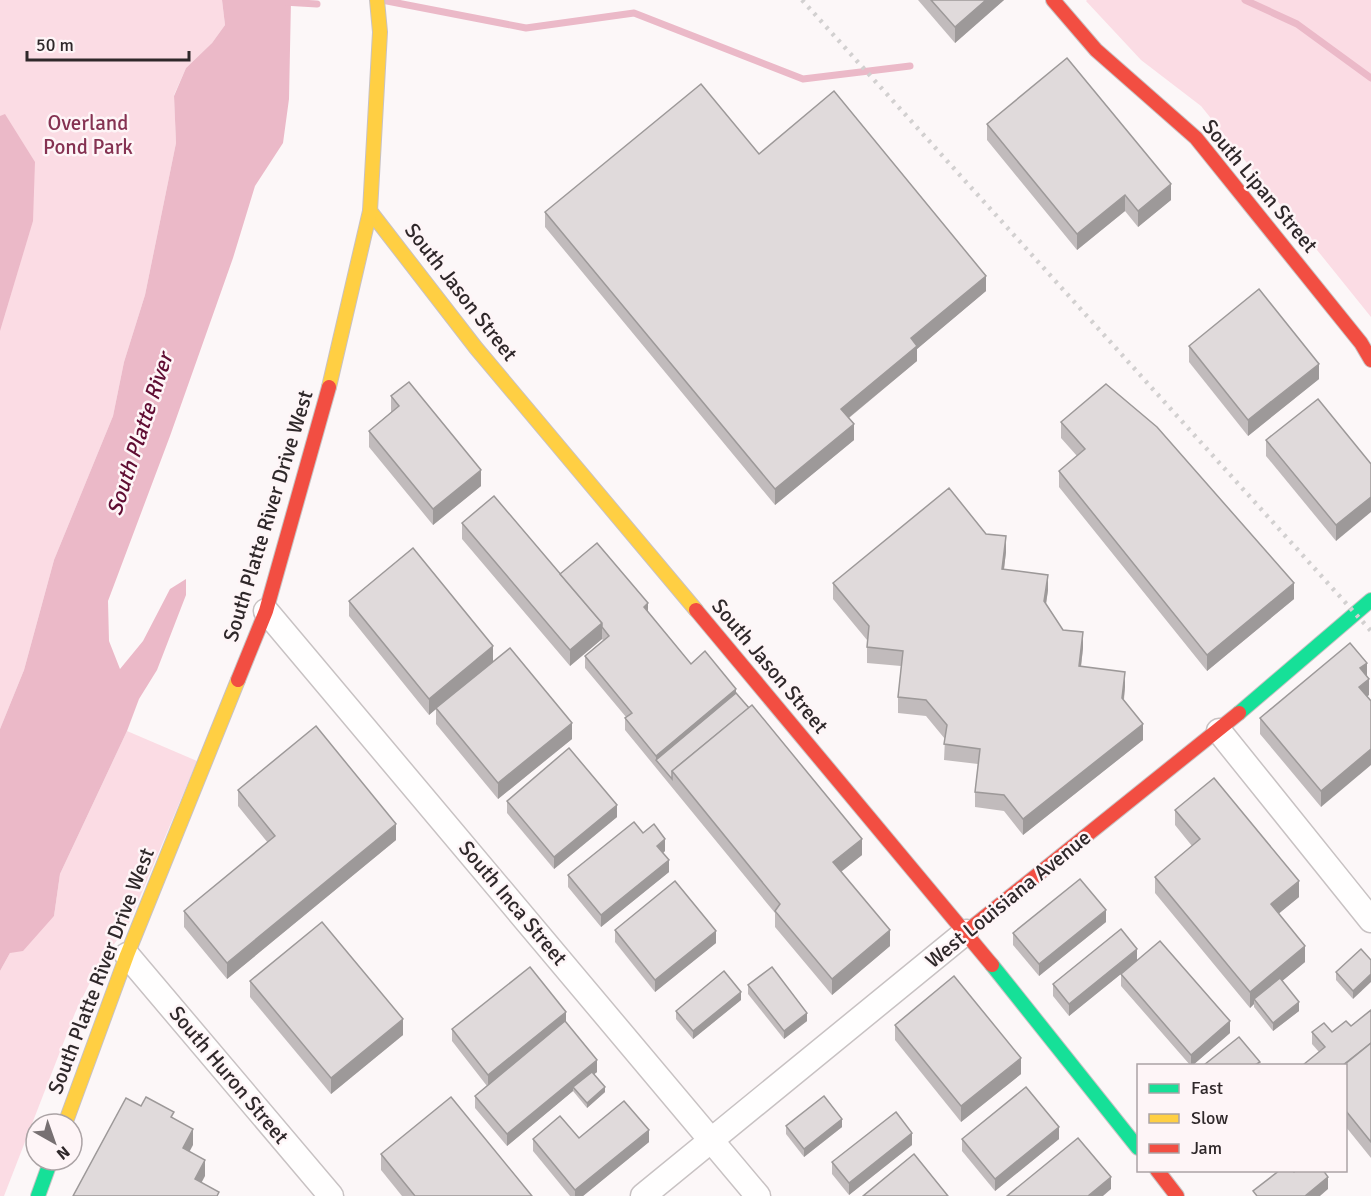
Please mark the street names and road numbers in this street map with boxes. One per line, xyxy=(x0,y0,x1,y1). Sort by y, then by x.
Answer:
street label: South Lipan Street xyxy=(1197,114,1323,258)
street label: South Jason Street xyxy=(399,218,523,366)
street label: South Platte River Drive West xyxy=(217,387,319,645)
street label: South Jason Street xyxy=(706,593,834,739)
street label: West Louisiana Avenue xyxy=(920,824,1096,974)
street label: South Inca Street xyxy=(453,835,573,971)
street label: South Platte River Drive West xyxy=(42,844,160,1098)
street label: South Huron Street xyxy=(164,1001,294,1149)

